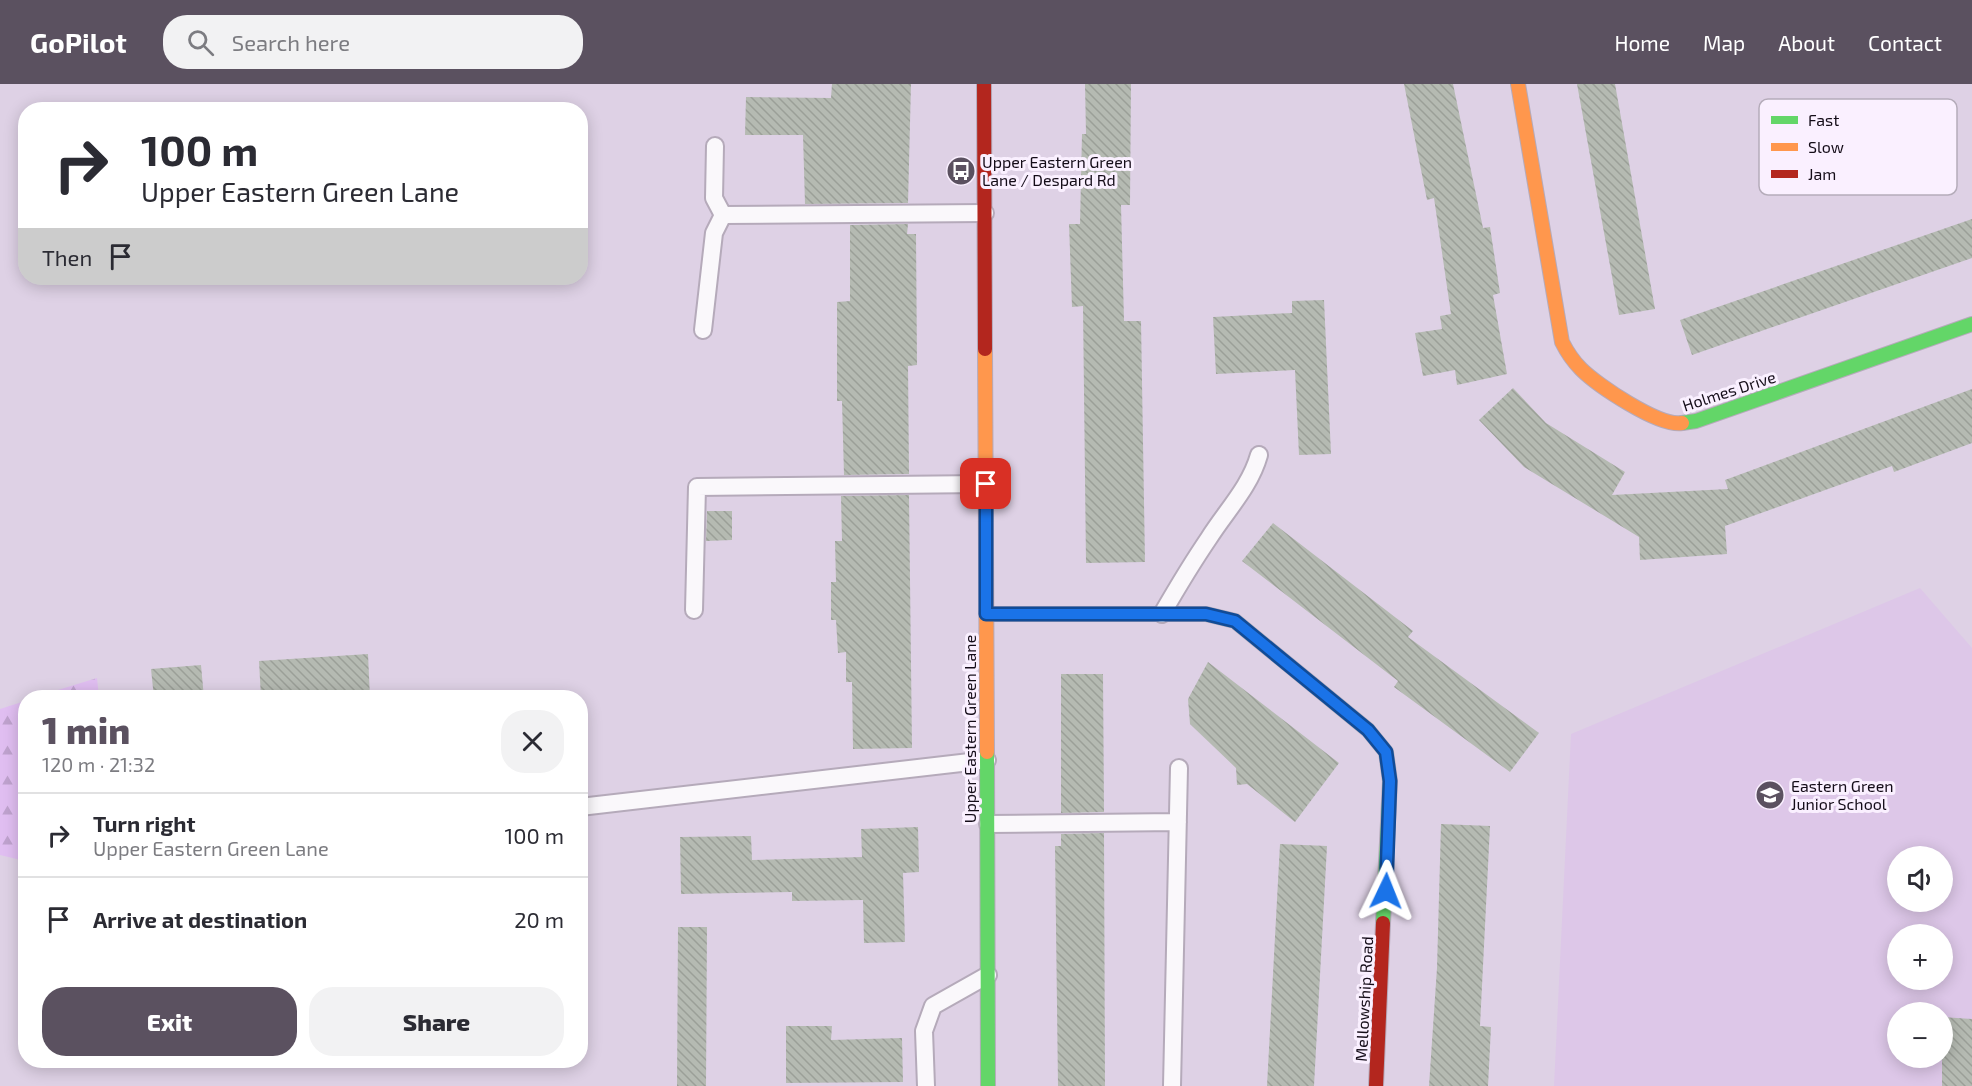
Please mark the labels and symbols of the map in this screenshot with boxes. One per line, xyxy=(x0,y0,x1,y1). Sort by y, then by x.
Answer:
legend xyxy=(1759,99,1957,195)
text: Fast xyxy=(1808,110,1839,129)
text: Slow xyxy=(1808,137,1844,156)
place label: Upper Eastern Green Lane / Despard Rd xyxy=(982,152,1132,189)
bus stop icon: Upper Eastern Green Lane / Despard Rd xyxy=(945,155,977,187)
text: Jam xyxy=(1808,164,1836,183)
street label: Holmes Drive xyxy=(1680,367,1778,415)
pin xyxy=(960,458,1011,509)
street label: Upper Eastern Green Lane xyxy=(960,635,979,823)
place label: Eastern Green Junior School xyxy=(1791,776,1894,813)
school or university icon: Eastern Green Junior School xyxy=(1754,779,1786,811)
position arrow xyxy=(1354,859,1418,923)
street label: Mellowship Road xyxy=(1351,936,1376,1062)

